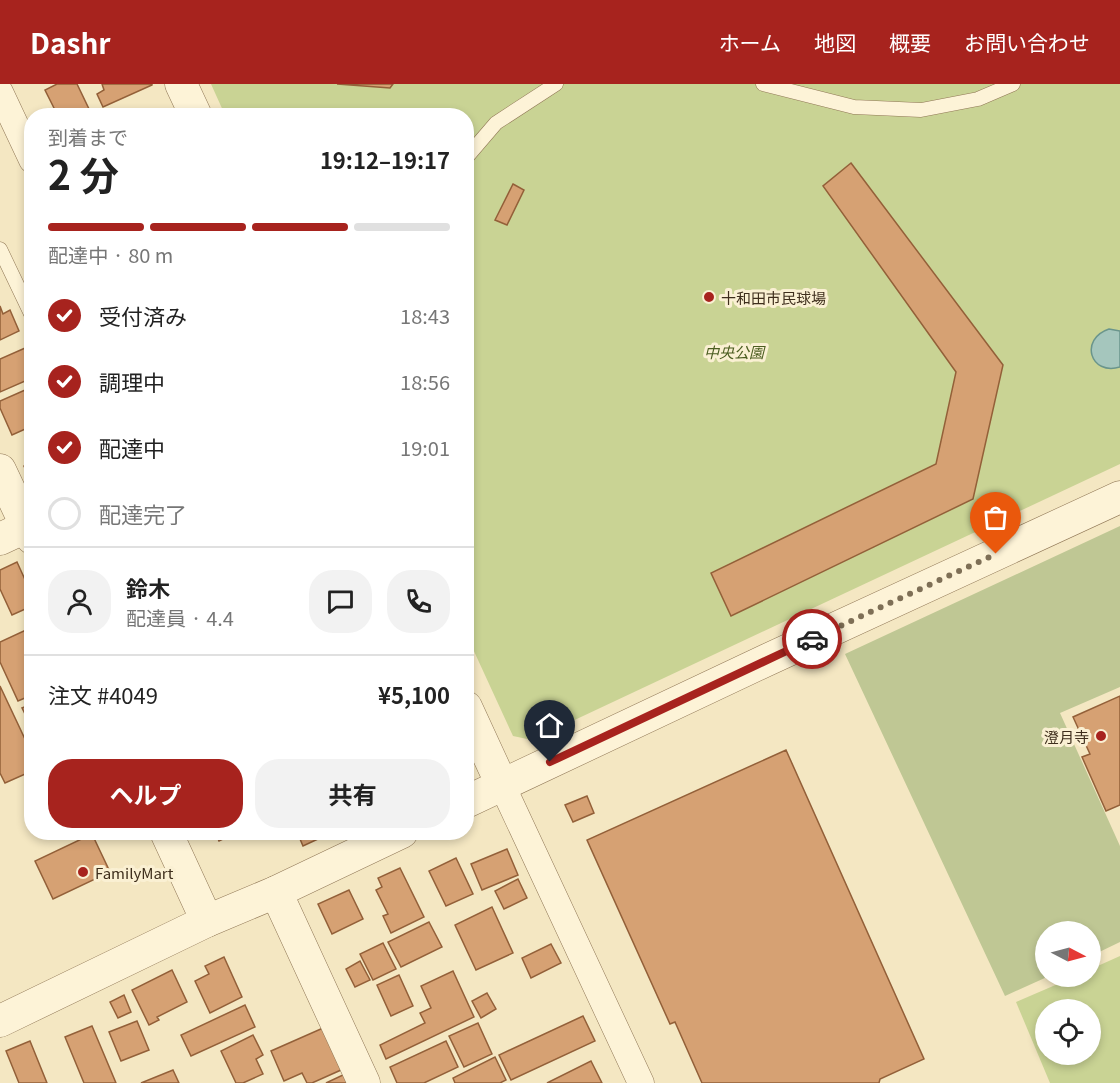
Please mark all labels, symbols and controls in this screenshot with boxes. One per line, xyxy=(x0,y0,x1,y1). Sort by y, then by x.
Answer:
text: Dashr xyxy=(30,22,111,62)
text: ホーム xyxy=(719,27,781,57)
text: 地図 xyxy=(814,27,856,57)
text: 概要 xyxy=(889,27,931,57)
text: お問い合わせ xyxy=(964,27,1090,57)
text: 到着まで xyxy=(48,122,128,151)
text: 19:12–19:17 xyxy=(320,143,450,175)
text: 2 分 xyxy=(48,145,119,201)
text: 配達中 · 80 m xyxy=(48,240,173,269)
place label: 十和田市民球場 xyxy=(721,287,826,308)
marker: 十和田市民球場 xyxy=(702,290,716,304)
icon: check xyxy=(48,299,81,332)
text: 受付済み xyxy=(99,299,187,331)
text: 18:43 xyxy=(400,301,450,330)
park label: 中央公園 xyxy=(704,341,766,362)
icon: check xyxy=(48,365,81,398)
text: 調理中 xyxy=(99,365,165,397)
text: 18:56 xyxy=(400,367,450,396)
icon: check xyxy=(48,431,81,464)
text: 配達中 xyxy=(99,431,165,463)
text: 19:01 xyxy=(400,433,450,462)
pin xyxy=(970,492,1021,554)
text: 配達完了 xyxy=(99,497,187,529)
icon: bag xyxy=(979,501,1012,534)
button: person xyxy=(48,570,111,633)
button: chat xyxy=(309,570,372,633)
button: phone xyxy=(387,570,450,633)
text: 鈴木 xyxy=(126,571,170,603)
text: 配達員 · 4.4 xyxy=(126,603,234,632)
courier xyxy=(782,609,842,669)
icon: car xyxy=(796,623,829,656)
text: 注文 #4049 xyxy=(48,678,158,710)
text: ¥5,100 xyxy=(378,678,450,710)
pin xyxy=(524,700,575,762)
icon: home xyxy=(533,709,566,742)
place label: 澄月寺 xyxy=(1044,726,1089,747)
marker: 澄月寺 xyxy=(1094,729,1108,743)
button: ヘルプ xyxy=(48,759,243,828)
button: 共有 xyxy=(255,759,450,828)
place label: FamilyMart xyxy=(95,862,174,883)
marker: FamilyMart xyxy=(76,865,90,879)
north arrow xyxy=(1035,921,1101,987)
map controls xyxy=(1035,921,1101,1065)
button: locate xyxy=(1035,999,1101,1065)

